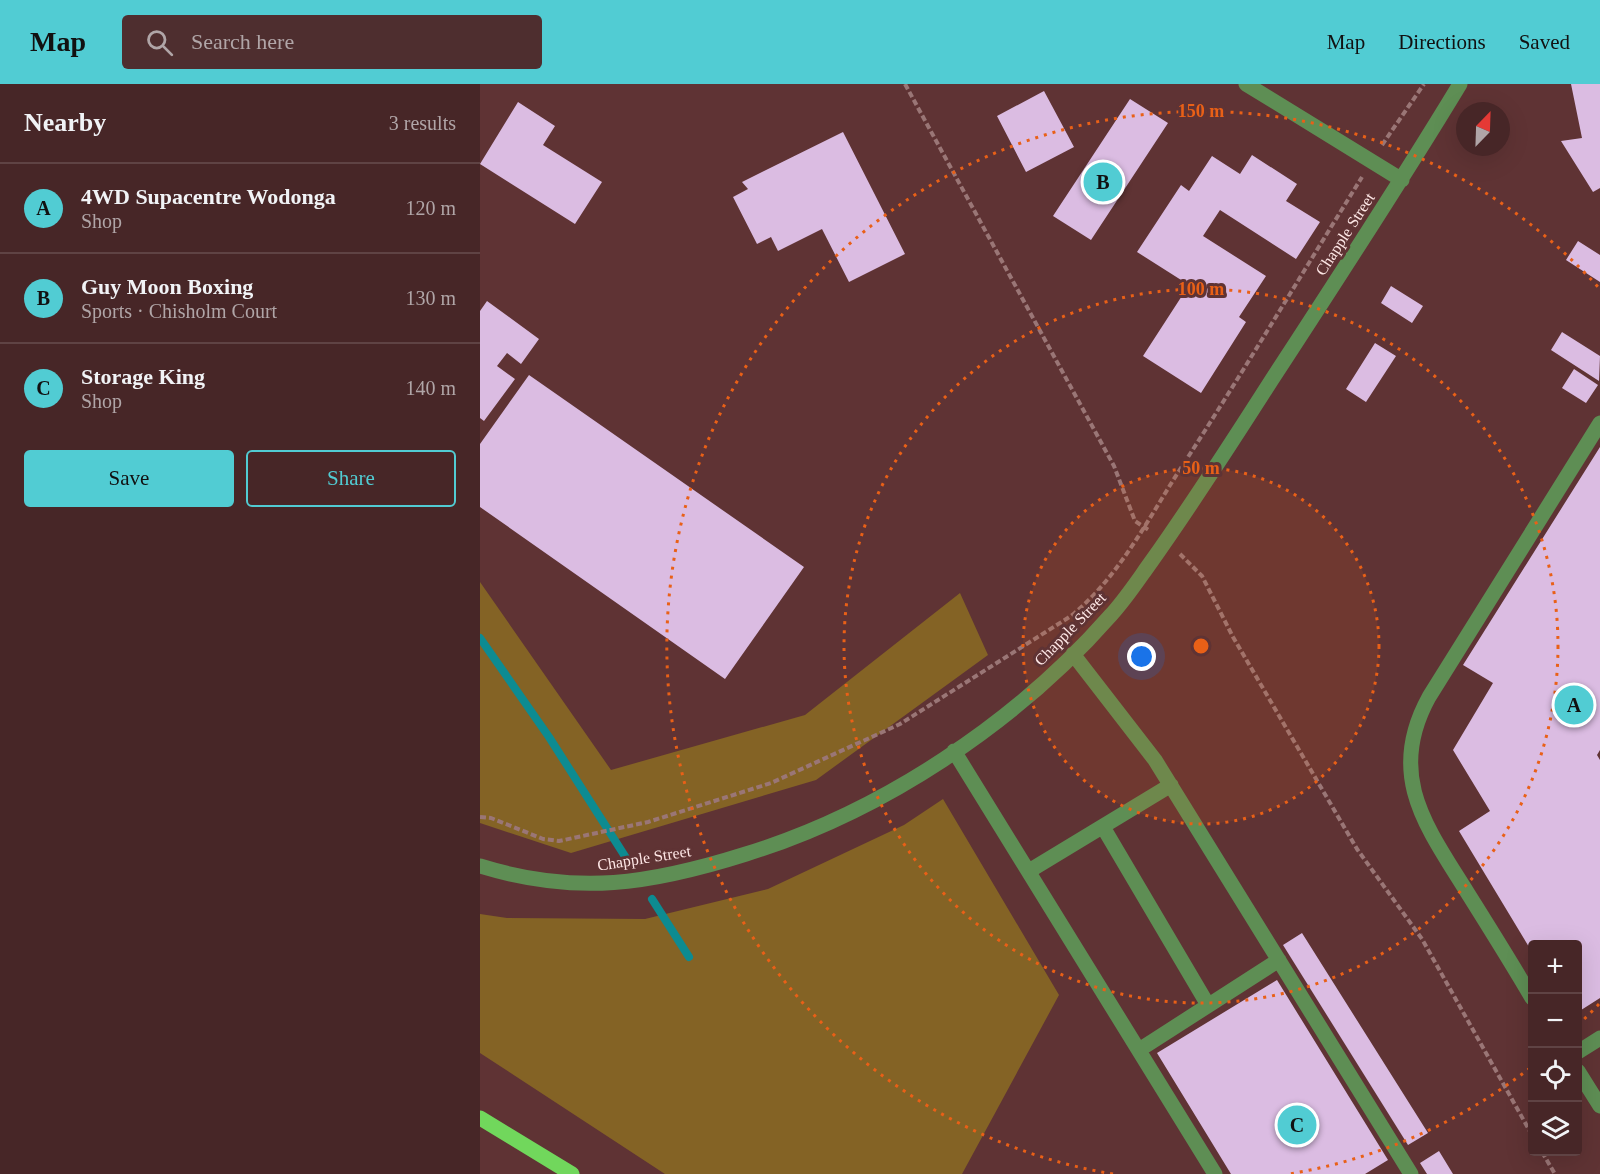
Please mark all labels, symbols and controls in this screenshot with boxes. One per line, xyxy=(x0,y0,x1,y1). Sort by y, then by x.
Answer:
search box xyxy=(122,15,542,69)
text: Map xyxy=(30,26,86,57)
icon: search xyxy=(143,26,176,59)
text: Search here xyxy=(191,29,294,54)
text: Map xyxy=(1327,30,1365,54)
text: Directions xyxy=(1398,30,1486,54)
text: Saved xyxy=(1519,30,1570,54)
text: 150 m xyxy=(1178,101,1224,121)
north arrow xyxy=(1456,102,1510,156)
text: Nearby xyxy=(24,108,106,137)
text: 3 results xyxy=(389,112,456,134)
pin: B xyxy=(1084,160,1122,204)
text: 4WD Supacentre Wodonga xyxy=(81,184,336,209)
street label: Chapple Street xyxy=(1312,189,1379,279)
text: A xyxy=(36,197,51,219)
text: 120 m xyxy=(405,197,456,219)
text: Shop xyxy=(81,210,122,232)
text: Guy Moon Boxing xyxy=(81,274,253,299)
text: 100 m xyxy=(1178,279,1224,299)
text: B xyxy=(37,287,50,309)
text: 130 m xyxy=(405,287,456,309)
text: Sports · Chisholm Court xyxy=(81,300,277,322)
text: Storage King xyxy=(81,364,205,389)
text: C xyxy=(36,377,51,399)
text: 140 m xyxy=(405,377,456,399)
text: Shop xyxy=(81,390,122,412)
button: Save xyxy=(24,450,234,507)
button: Share xyxy=(246,450,456,507)
text: 50 m xyxy=(1182,458,1220,478)
street label: Chapple Street xyxy=(1031,589,1110,670)
centre of rings xyxy=(1191,636,1211,656)
your location xyxy=(1127,642,1156,671)
pin: A xyxy=(1554,682,1594,728)
street label: Chapple Street xyxy=(596,842,693,875)
map controls xyxy=(1528,940,1582,1156)
button: + xyxy=(1528,940,1582,994)
button: − xyxy=(1528,994,1582,1048)
button: locate xyxy=(1528,1048,1582,1102)
pin: C xyxy=(1278,1102,1316,1148)
button: layers xyxy=(1528,1102,1582,1156)

